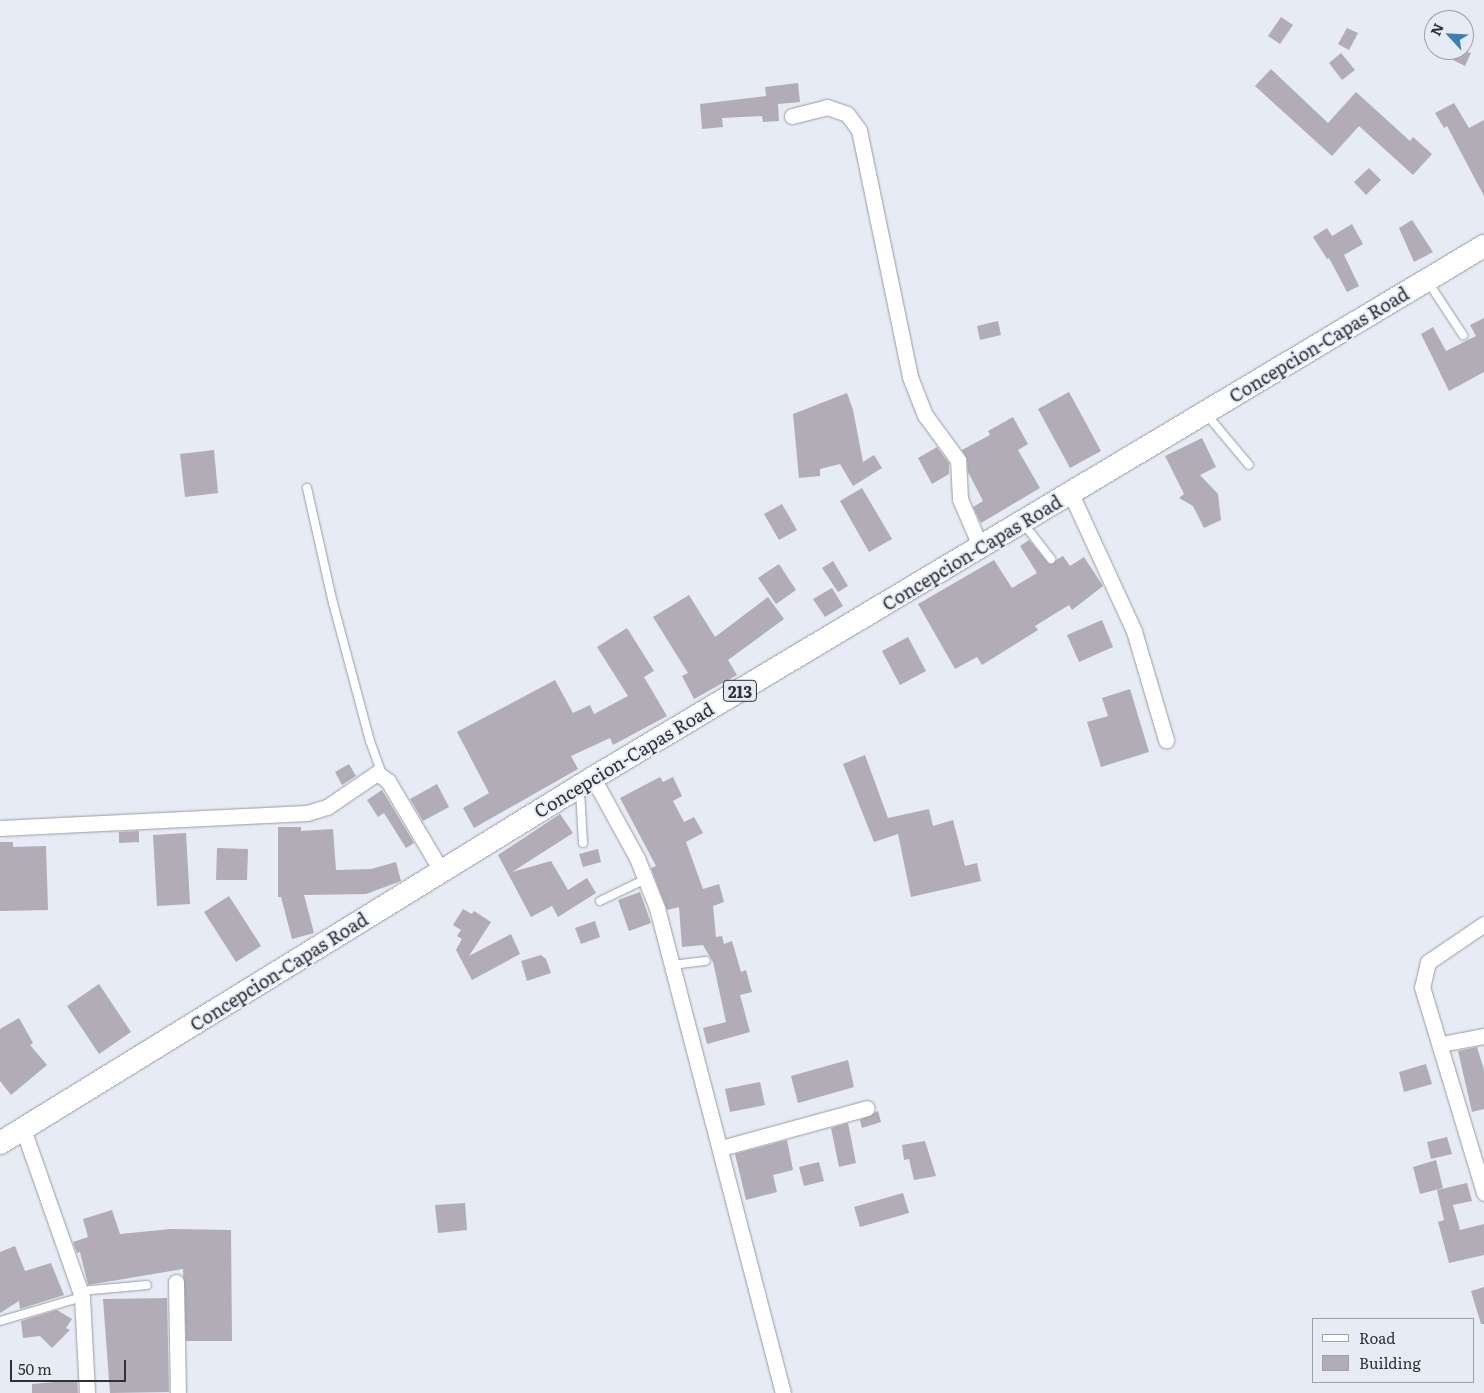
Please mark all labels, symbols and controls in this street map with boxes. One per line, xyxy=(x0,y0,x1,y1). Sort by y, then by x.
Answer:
north arrow xyxy=(1424,10,1474,60)
text: N xyxy=(1425,20,1448,39)
street label: Concepcion-Capas Road xyxy=(1225,283,1413,407)
street label: Concepcion-Capas Road xyxy=(878,491,1066,615)
road number: 213 xyxy=(722,678,758,704)
street label: Concepcion-Capas Road xyxy=(530,698,718,822)
street label: Concepcion-Capas Road xyxy=(186,908,372,1036)
legend xyxy=(1312,1318,1474,1383)
text: Road xyxy=(1359,1326,1395,1349)
scale bar xyxy=(12,1350,129,1382)
text: Building xyxy=(1359,1351,1421,1374)
text: 50 m xyxy=(18,1357,52,1380)

